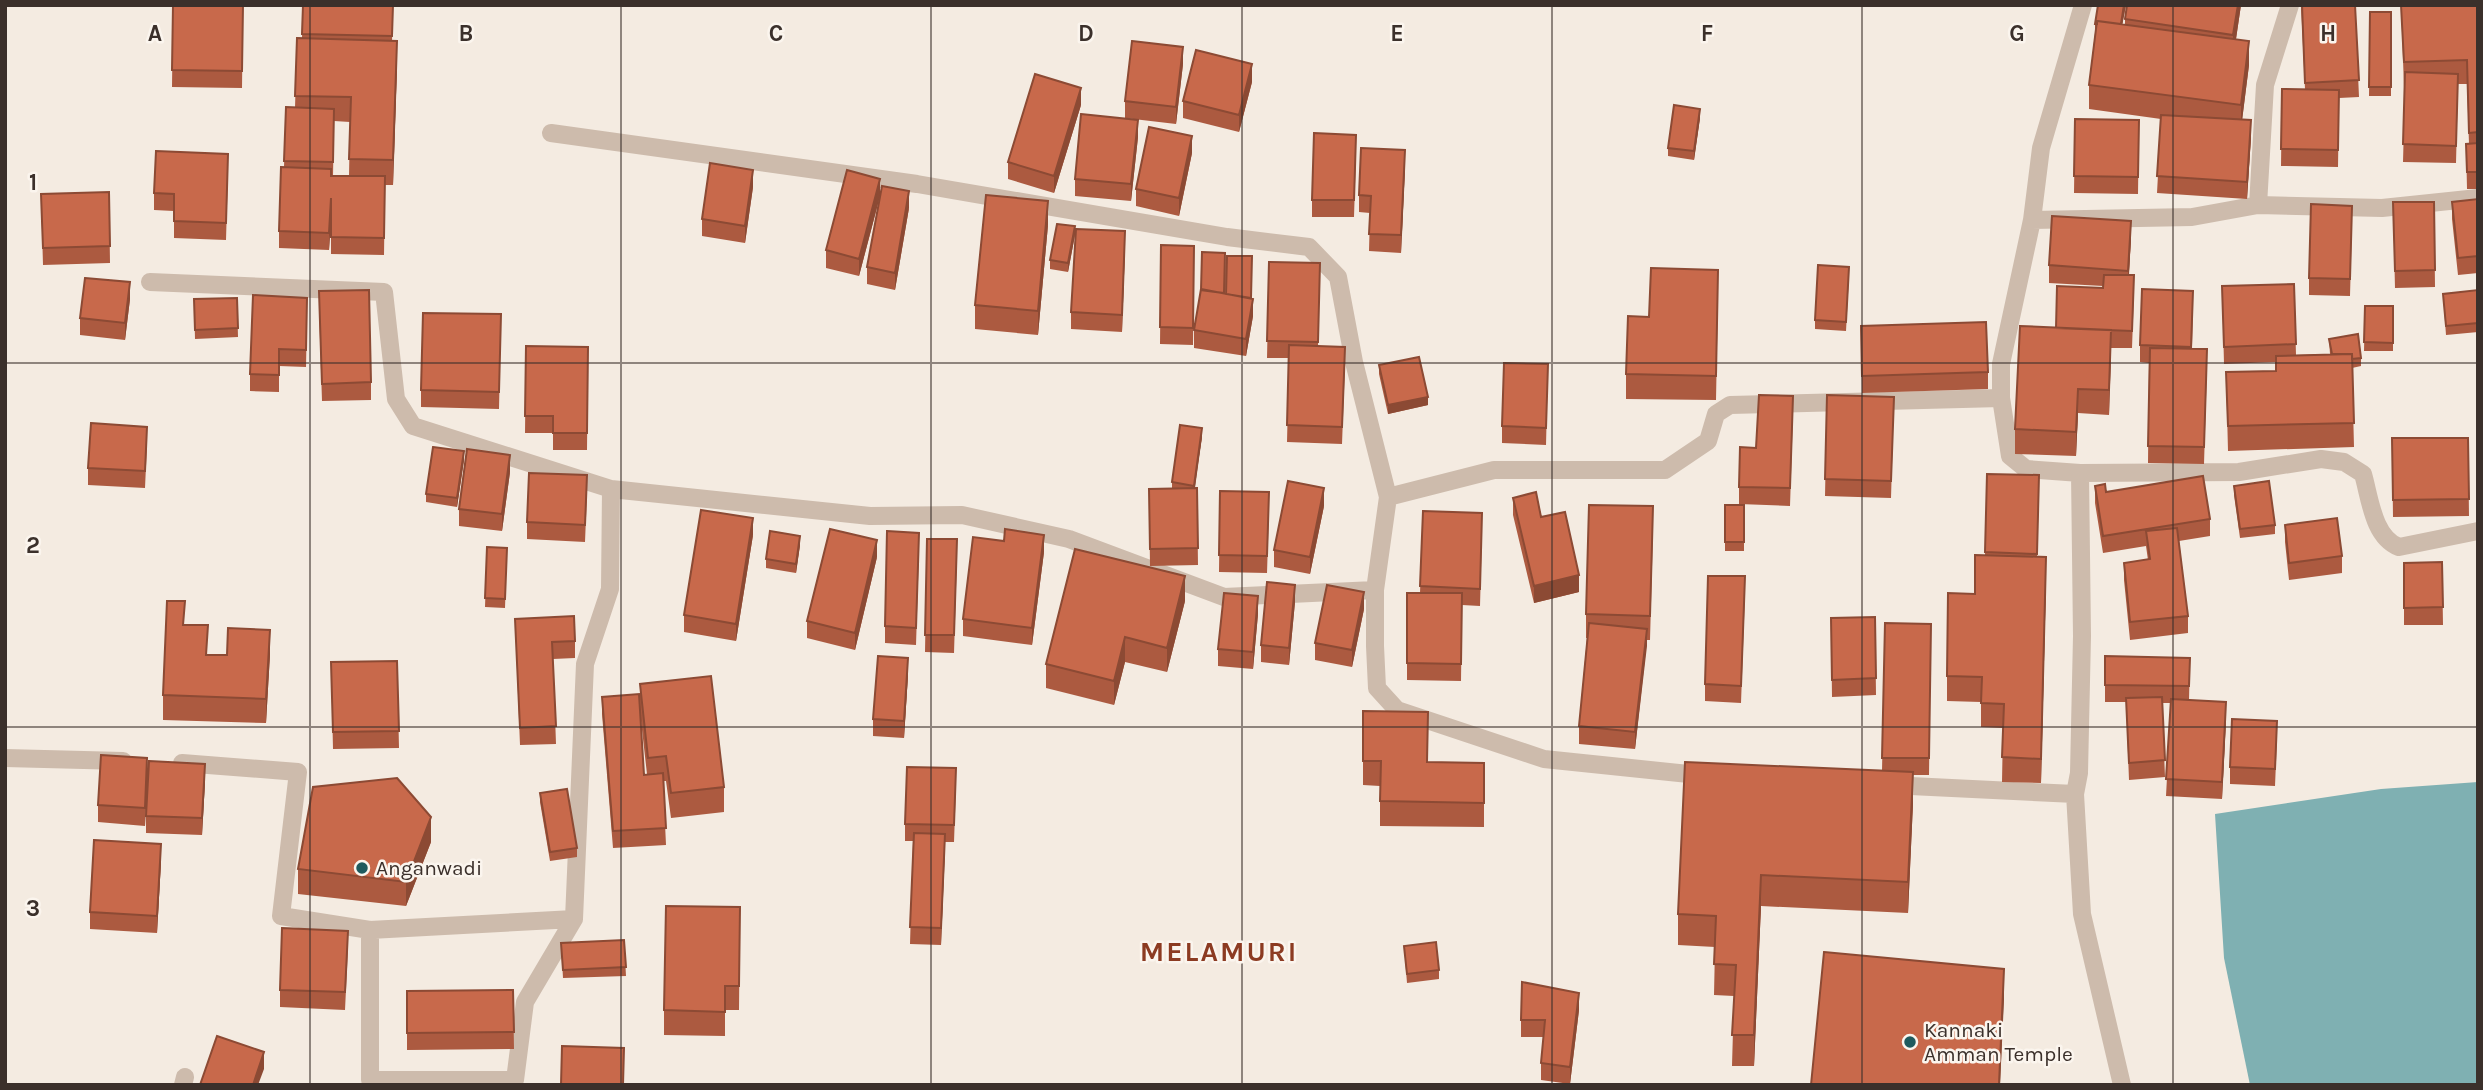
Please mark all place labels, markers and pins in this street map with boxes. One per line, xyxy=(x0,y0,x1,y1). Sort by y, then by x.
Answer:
place label: Anganwadi xyxy=(376,856,482,880)
marker: Anganwadi xyxy=(354,860,370,876)
place label: Kannaki Amman Temple xyxy=(1924,1018,2073,1066)
marker: Kannaki Amman Temple xyxy=(1902,1034,1918,1050)

